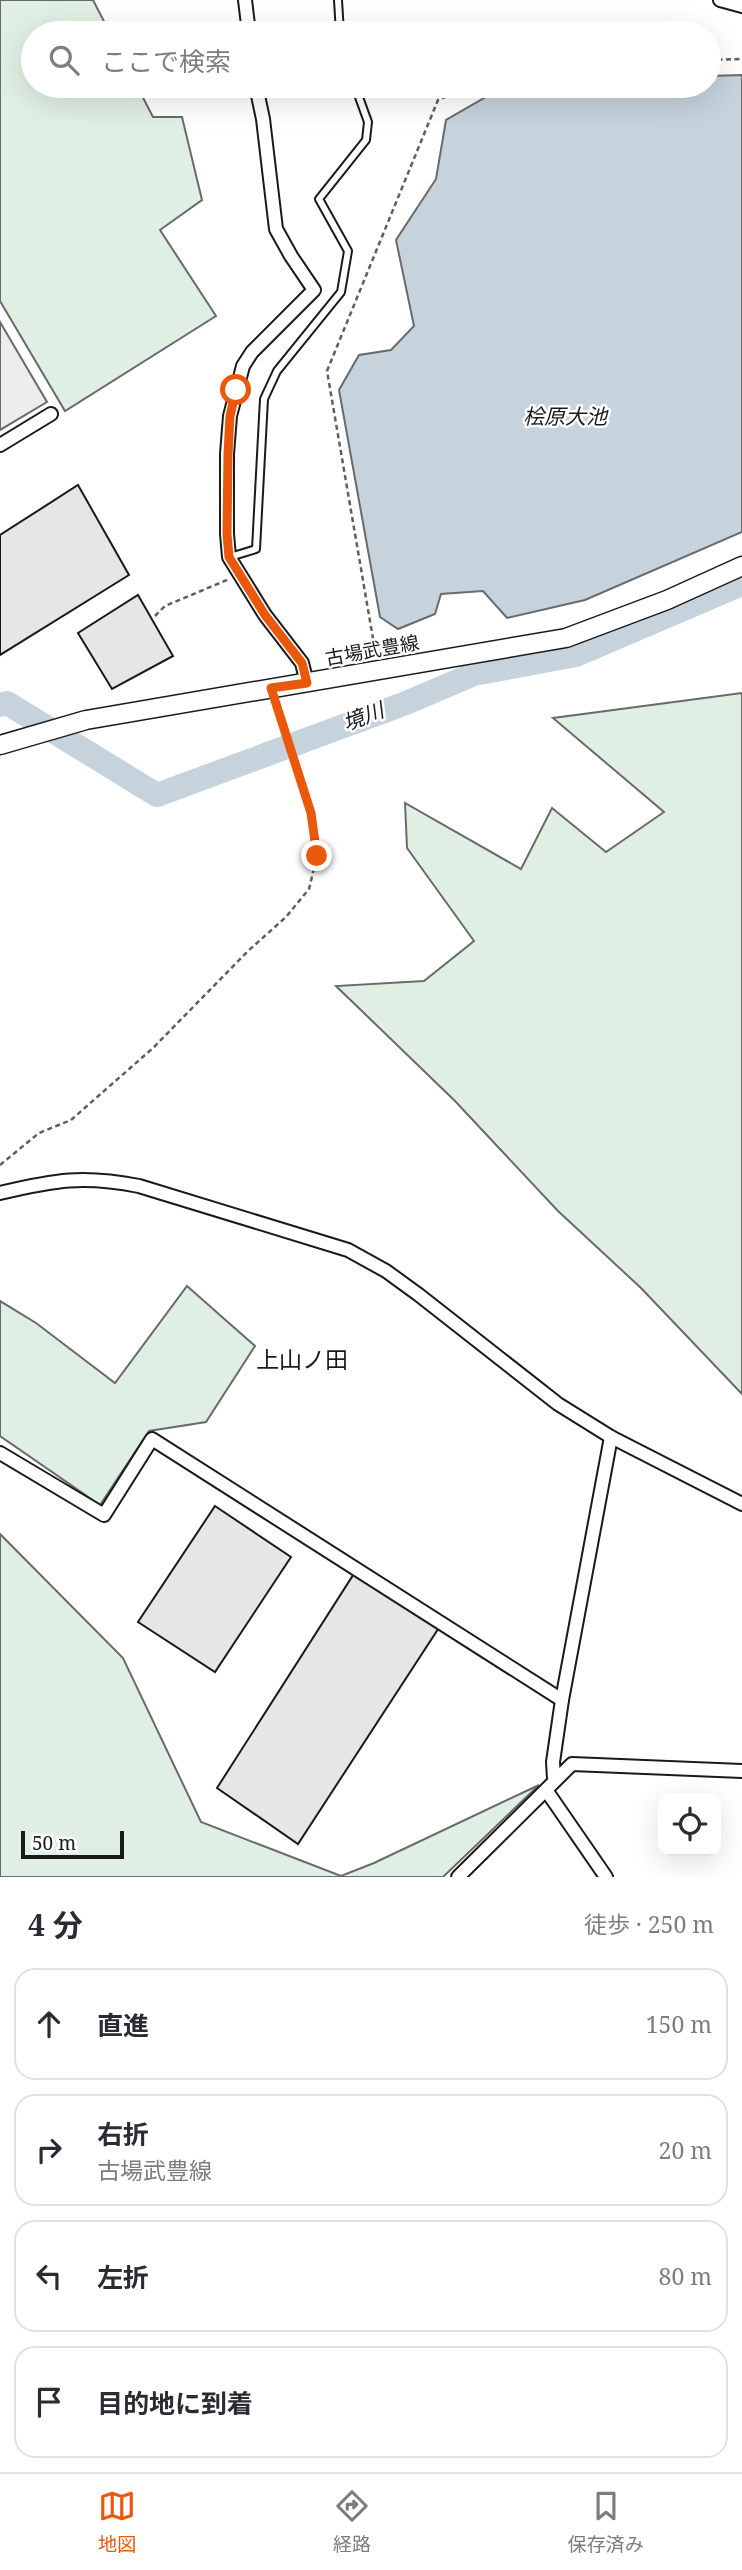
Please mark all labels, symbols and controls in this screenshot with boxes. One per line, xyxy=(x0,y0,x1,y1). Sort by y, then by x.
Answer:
search box xyxy=(21,21,721,98)
icon: search xyxy=(45,41,83,79)
text: ここで検索 xyxy=(101,43,231,79)
route start xyxy=(220,374,251,405)
water label: 桧原大池 xyxy=(523,402,609,430)
street label: 古場武豊線 xyxy=(323,629,421,671)
water label: 境川 xyxy=(338,695,389,737)
route end xyxy=(301,840,332,871)
district label: 上山ノ田 xyxy=(256,1343,348,1375)
map controls xyxy=(658,1793,721,1856)
button: locate xyxy=(658,1793,721,1856)
scale bar xyxy=(21,1828,124,1860)
text: 50 m xyxy=(32,1830,76,1856)
text: 4 分 xyxy=(28,1904,83,1945)
text: 徒歩 · 250 m xyxy=(584,1908,714,1940)
icon: ahead xyxy=(30,2005,68,2043)
text: 直進 xyxy=(97,2007,149,2043)
text: 150 m xyxy=(646,2008,712,2040)
text: 右折 xyxy=(97,2116,149,2152)
icon: right xyxy=(30,2131,68,2169)
text: 20 m xyxy=(659,2134,712,2166)
text: 古場武豊線 xyxy=(97,2154,212,2186)
icon: left xyxy=(30,2257,68,2295)
text: 左折 xyxy=(97,2259,149,2295)
text: 80 m xyxy=(659,2260,712,2292)
icon: arrive xyxy=(30,2383,68,2421)
text: 目的地に到着 xyxy=(97,2385,253,2421)
tab: 地図 xyxy=(98,2487,136,2557)
tab: 経路 xyxy=(333,2487,371,2557)
tab: 保存済み xyxy=(568,2487,644,2557)

